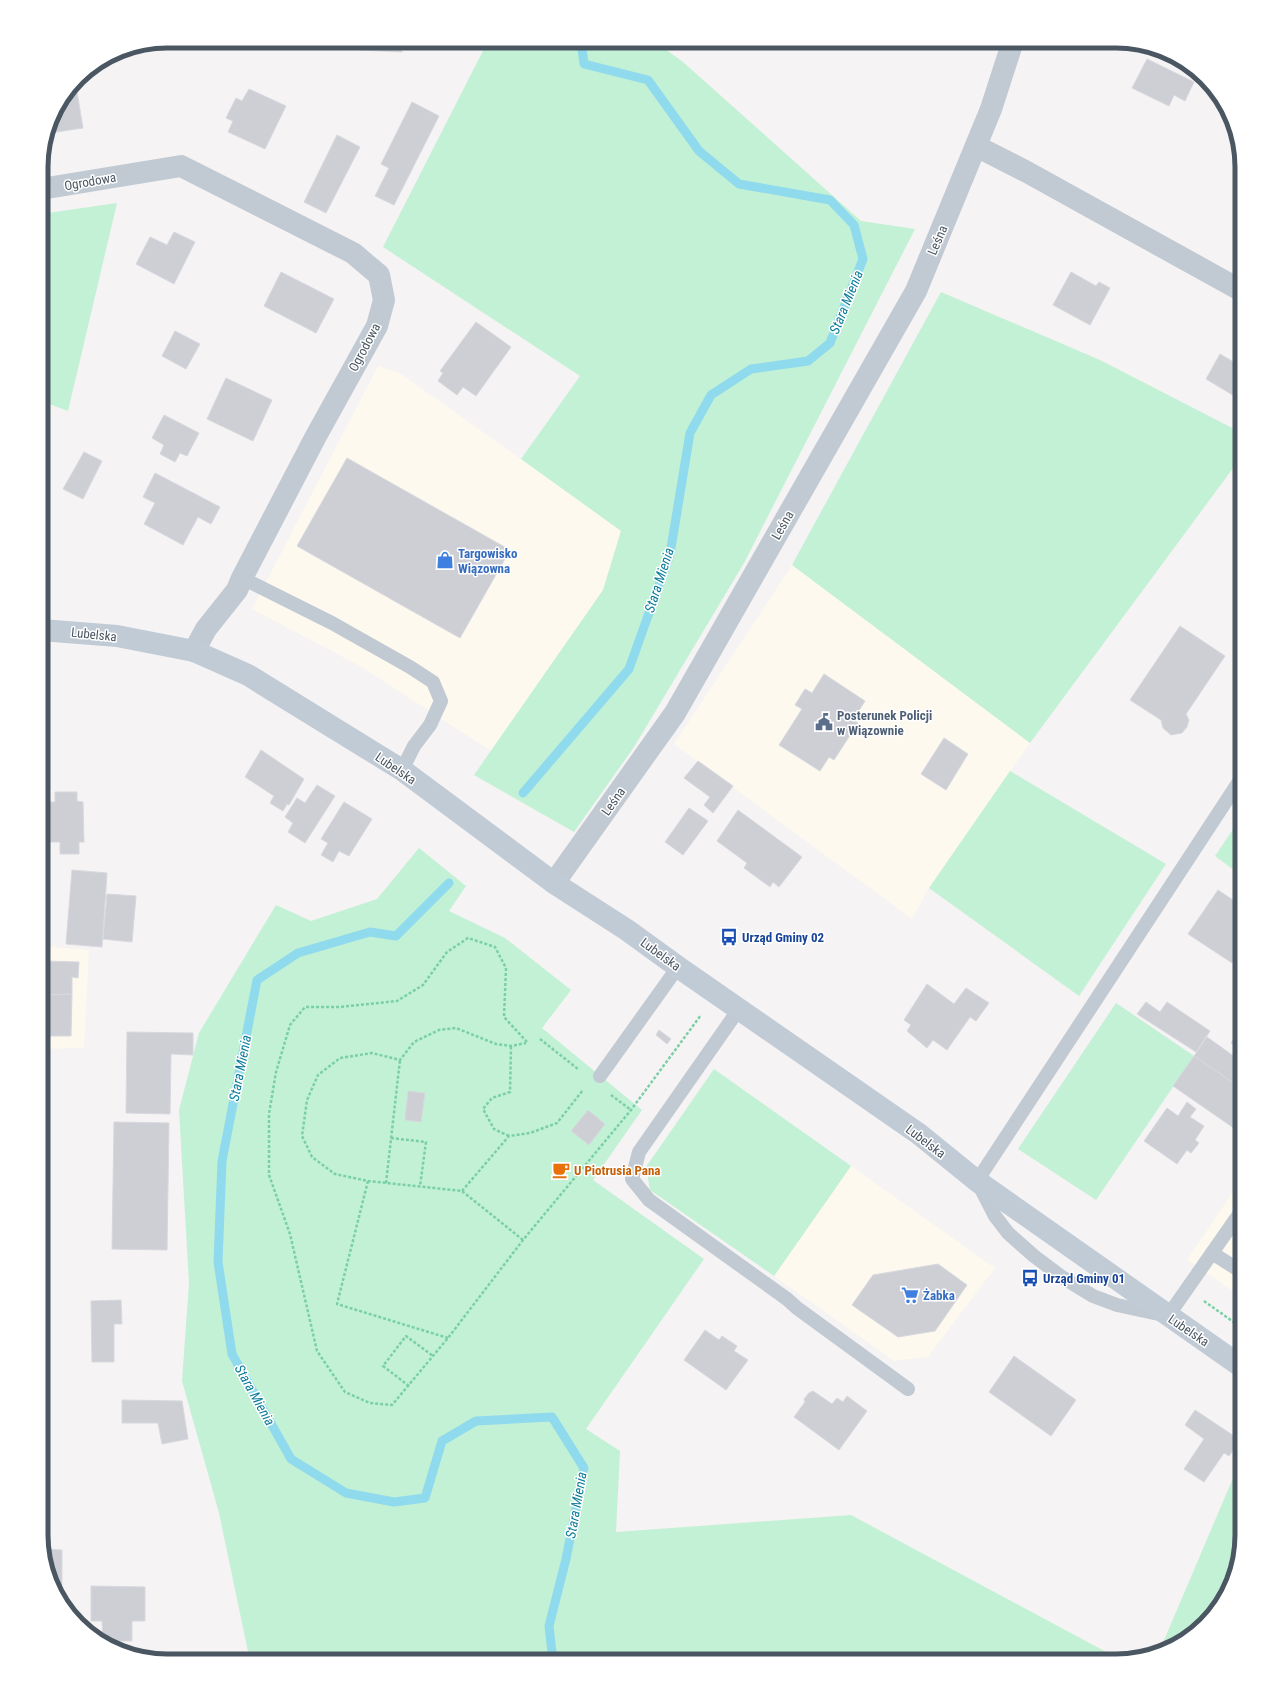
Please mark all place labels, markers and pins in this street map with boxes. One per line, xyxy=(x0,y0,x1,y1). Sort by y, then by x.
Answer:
place label: Targowisko Wiązowna xyxy=(458,546,518,576)
shop icon: Targowisko Wiązowna xyxy=(435,550,455,570)
place label: Posterunek Policji w Wiązownie xyxy=(837,708,932,738)
public building icon: Posterunek Policji w Wiązownie xyxy=(814,712,834,732)
bus stop icon: Urząd Gminy 02 xyxy=(719,927,739,947)
place label: Urząd Gminy 02 xyxy=(742,930,824,945)
cafe icon: U Piotrusia Pana xyxy=(551,1160,571,1180)
place label: U Piotrusia Pana xyxy=(574,1163,661,1178)
bus stop icon: Urząd Gminy 01 xyxy=(1020,1268,1040,1288)
place label: Urząd Gminy 01 xyxy=(1043,1271,1125,1286)
supermarket icon: Żabka xyxy=(900,1285,920,1305)
place label: Żabka xyxy=(923,1288,955,1303)

